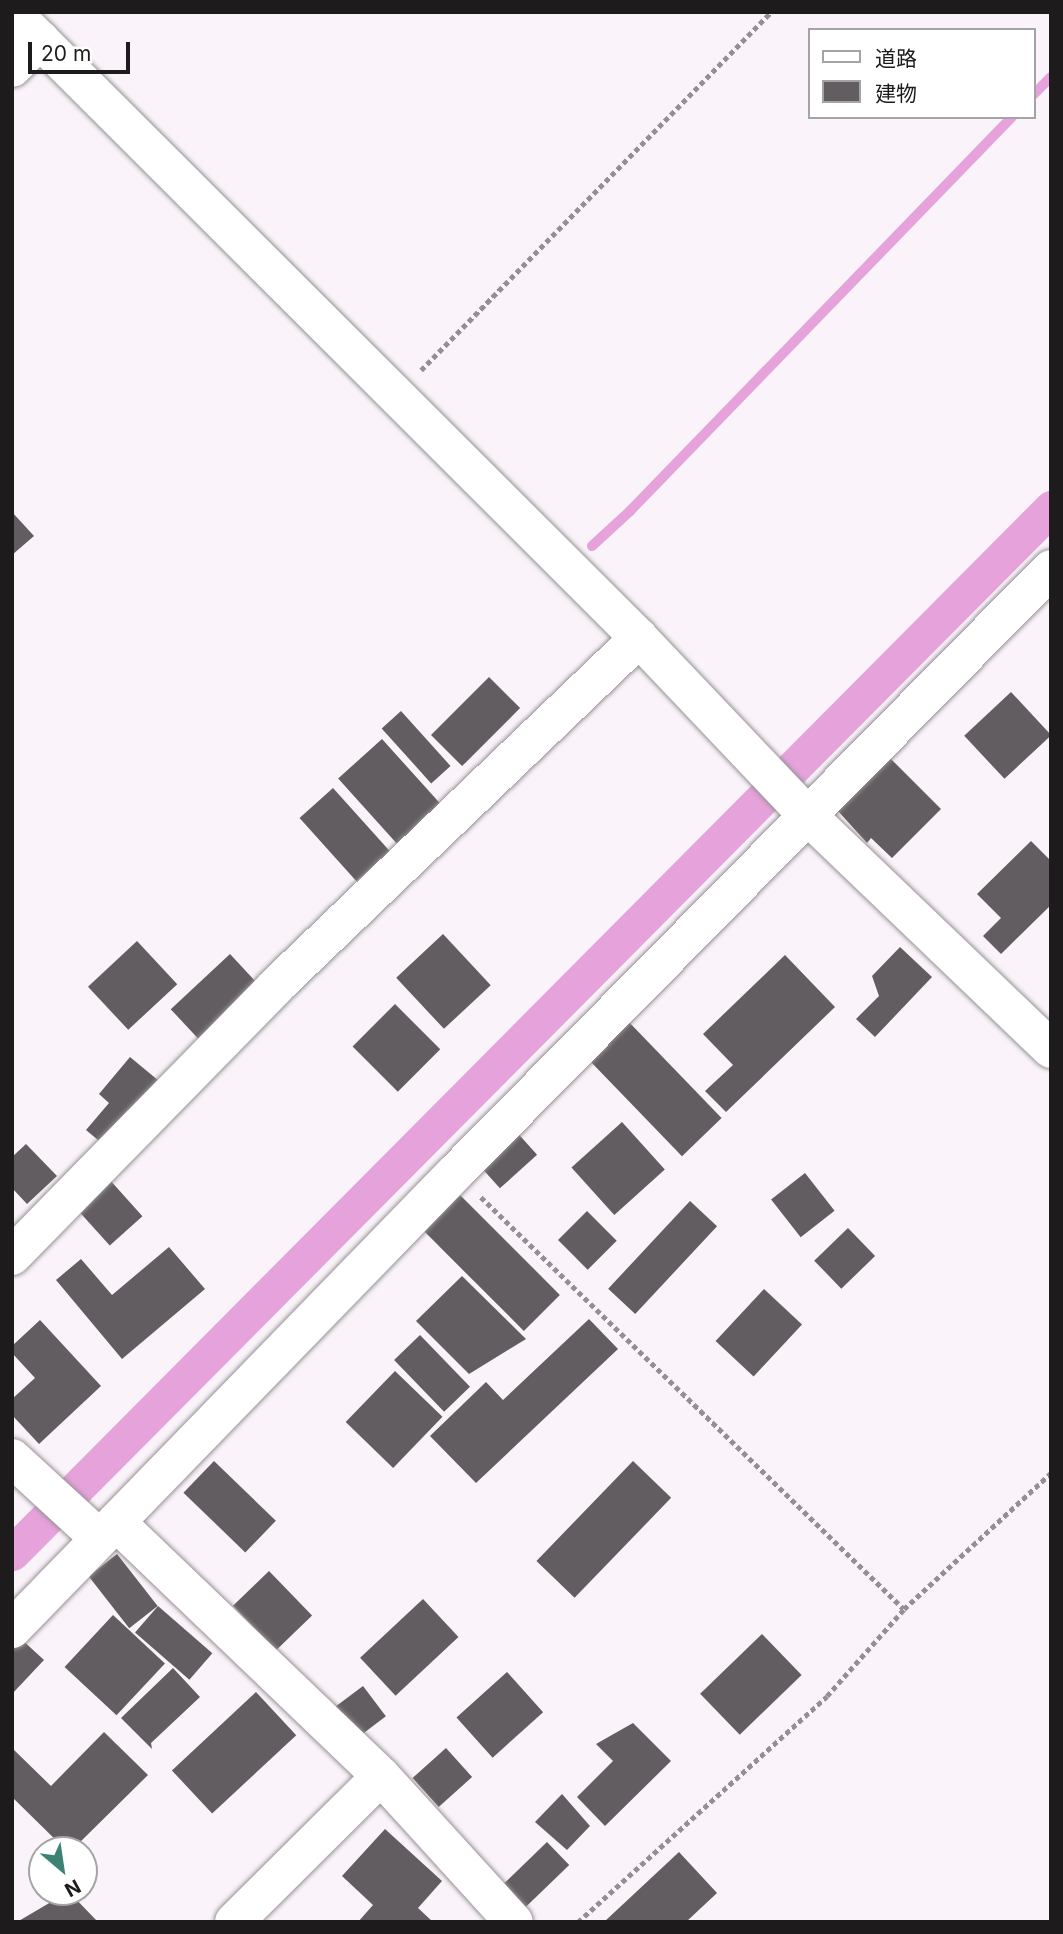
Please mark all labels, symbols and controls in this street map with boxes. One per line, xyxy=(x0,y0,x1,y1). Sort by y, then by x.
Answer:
scale bar xyxy=(32,28,133,72)
legend xyxy=(808,28,1035,119)
text: 20 m xyxy=(41,41,91,66)
text: 道路 xyxy=(875,46,917,71)
text: 建物 xyxy=(875,81,917,106)
north arrow xyxy=(28,1836,98,1906)
text: N xyxy=(61,1874,84,1902)

